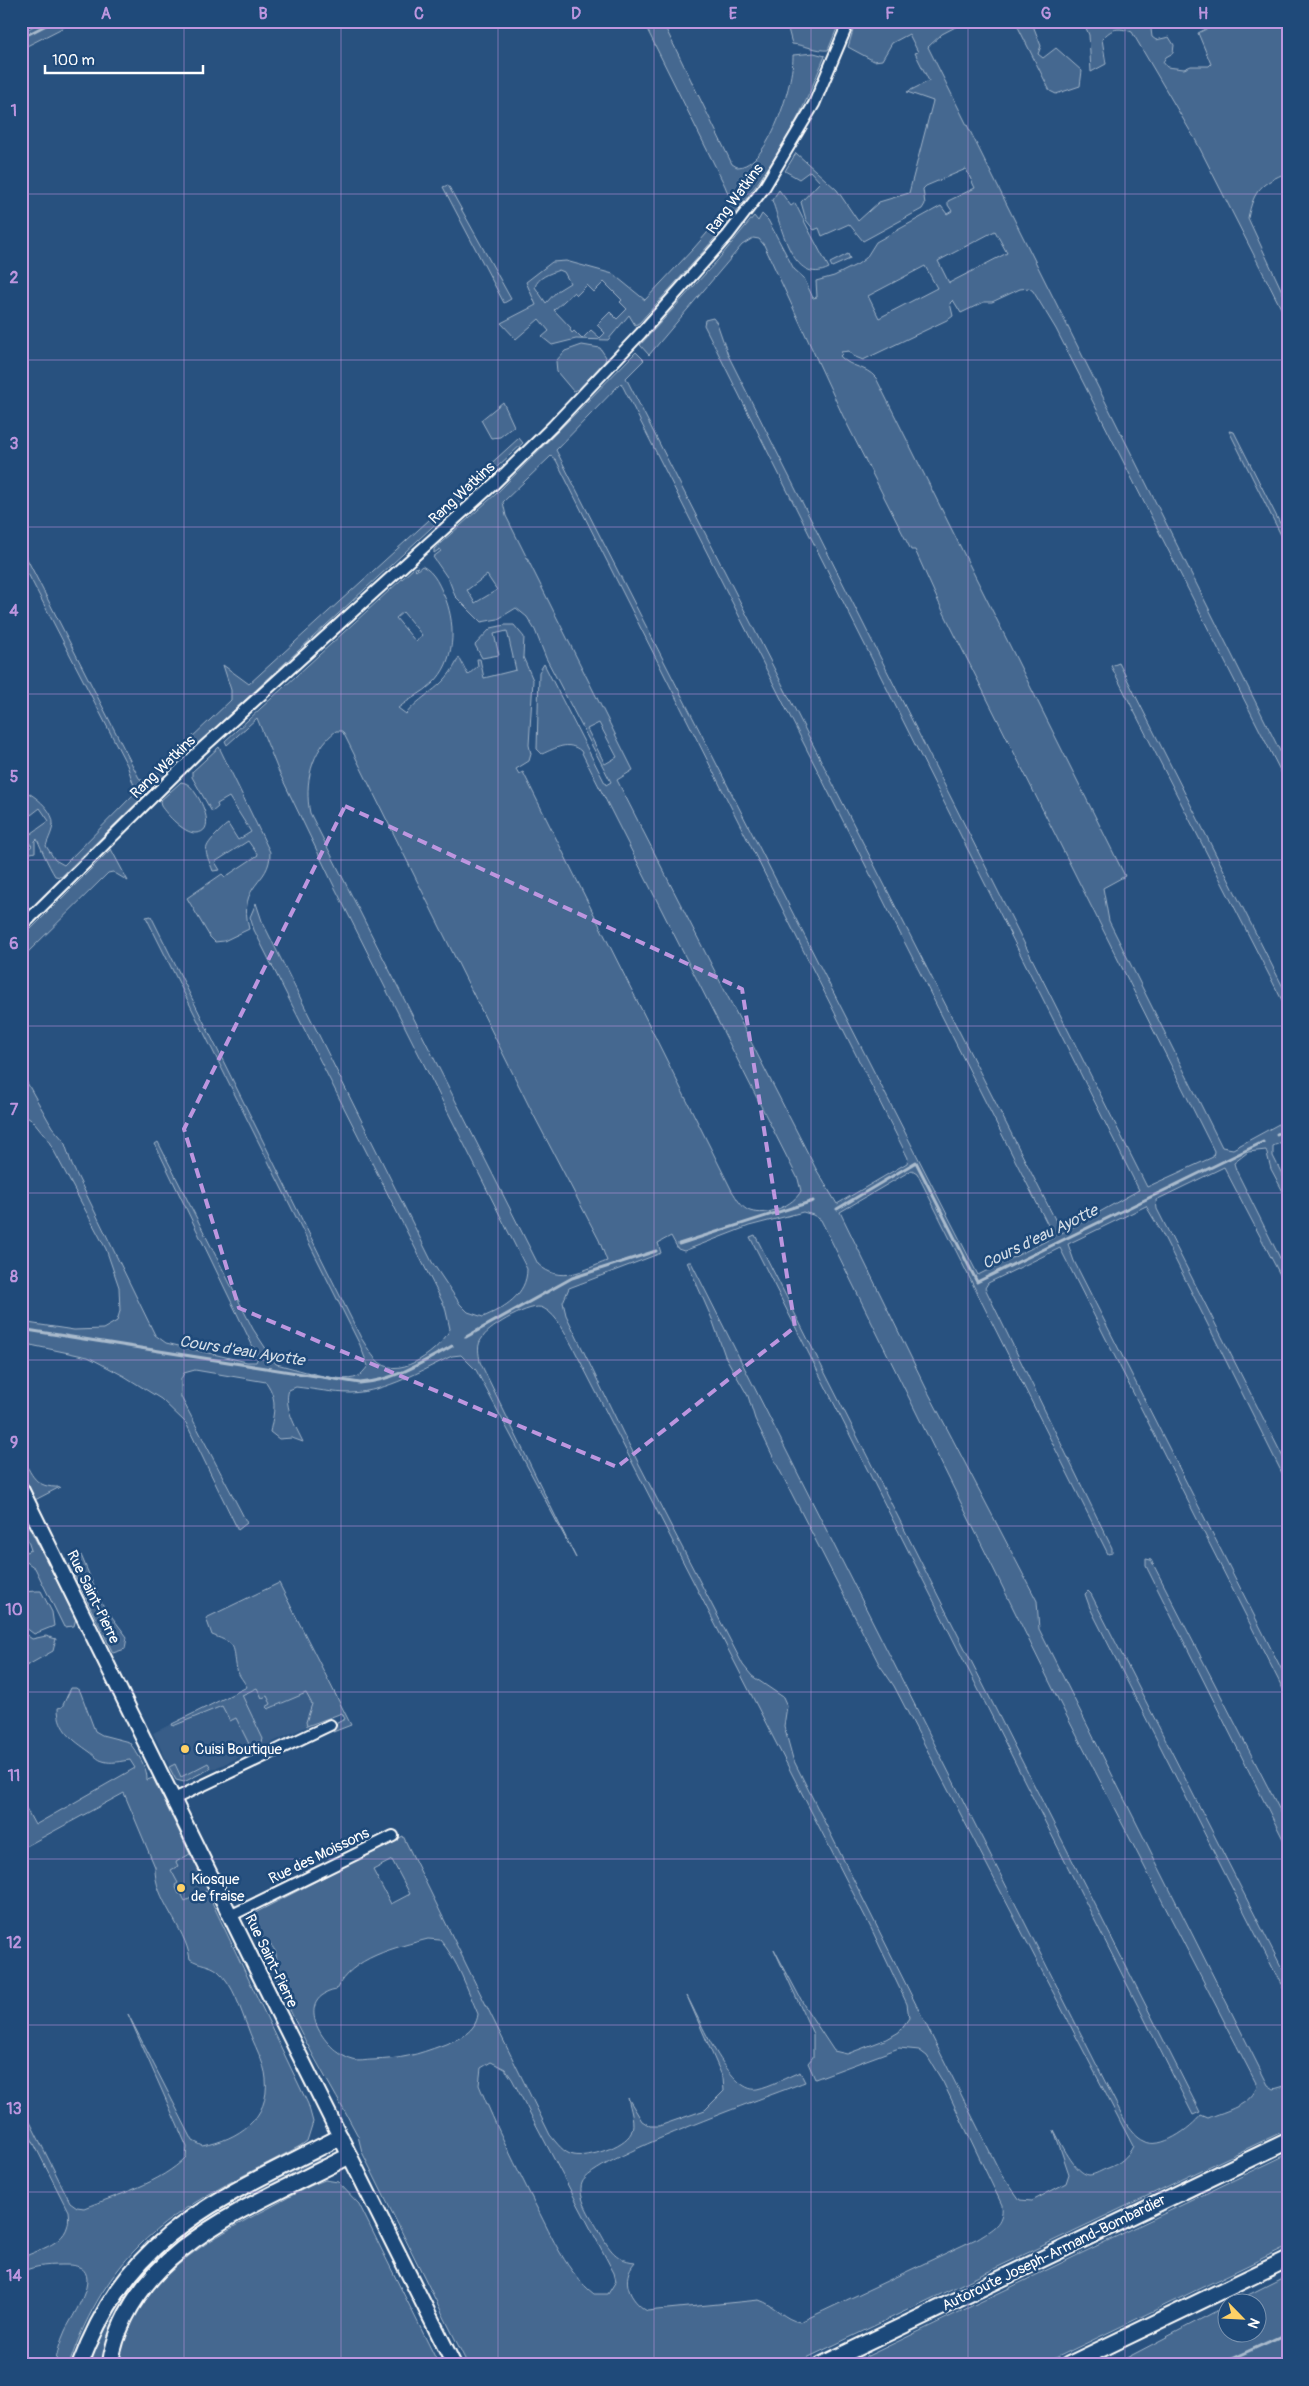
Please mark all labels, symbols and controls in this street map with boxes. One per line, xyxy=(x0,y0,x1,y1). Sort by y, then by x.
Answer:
text: A xyxy=(101,4,112,24)
text: B xyxy=(258,4,268,24)
text: C xyxy=(414,4,424,24)
text: D xyxy=(571,4,581,24)
text: E xyxy=(729,4,738,24)
text: F xyxy=(885,4,895,24)
text: G xyxy=(1041,4,1052,24)
text: H xyxy=(1198,4,1208,24)
scale bar xyxy=(45,42,202,74)
text: 100 m xyxy=(52,51,95,70)
text: 1 xyxy=(11,101,17,121)
street label: Rang Watkins xyxy=(702,160,768,238)
text: 2 xyxy=(10,268,19,288)
text: 3 xyxy=(10,434,19,454)
street label: Rang Watkins xyxy=(425,457,499,528)
text: 4 xyxy=(9,601,19,621)
street label: Rang Watkins xyxy=(126,731,200,803)
text: 5 xyxy=(10,767,19,787)
text: 6 xyxy=(9,934,19,954)
text: 7 xyxy=(10,1100,19,1120)
water label: Cours d'eau Ayotte xyxy=(979,1199,1103,1274)
text: 8 xyxy=(10,1267,18,1287)
water label: Cours d'eau Ayotte xyxy=(178,1331,308,1371)
text: 9 xyxy=(10,1433,18,1453)
street label: Rue Saint-Pierre xyxy=(62,1547,124,1647)
text: 10 xyxy=(5,1600,23,1620)
place label: Cuisi Boutique xyxy=(195,1740,282,1759)
marker: Cuisi Boutique xyxy=(179,1743,191,1755)
text: 11 xyxy=(8,1766,20,1786)
street label: Rue des Moissons xyxy=(266,1823,373,1889)
place label: Kiosque de fraise xyxy=(191,1870,245,1906)
marker: Kiosque de fraise xyxy=(175,1882,187,1894)
street label: Rue Saint-Pierre xyxy=(240,1911,302,2011)
text: 12 xyxy=(6,1933,22,1953)
text: 13 xyxy=(6,2099,22,2119)
street label: Autoroute Joseph-Armand-Bombardier xyxy=(939,2190,1170,2316)
text: 14 xyxy=(6,2266,22,2286)
north arrow xyxy=(1216,2294,1266,2344)
text: N xyxy=(1244,2315,1263,2331)

